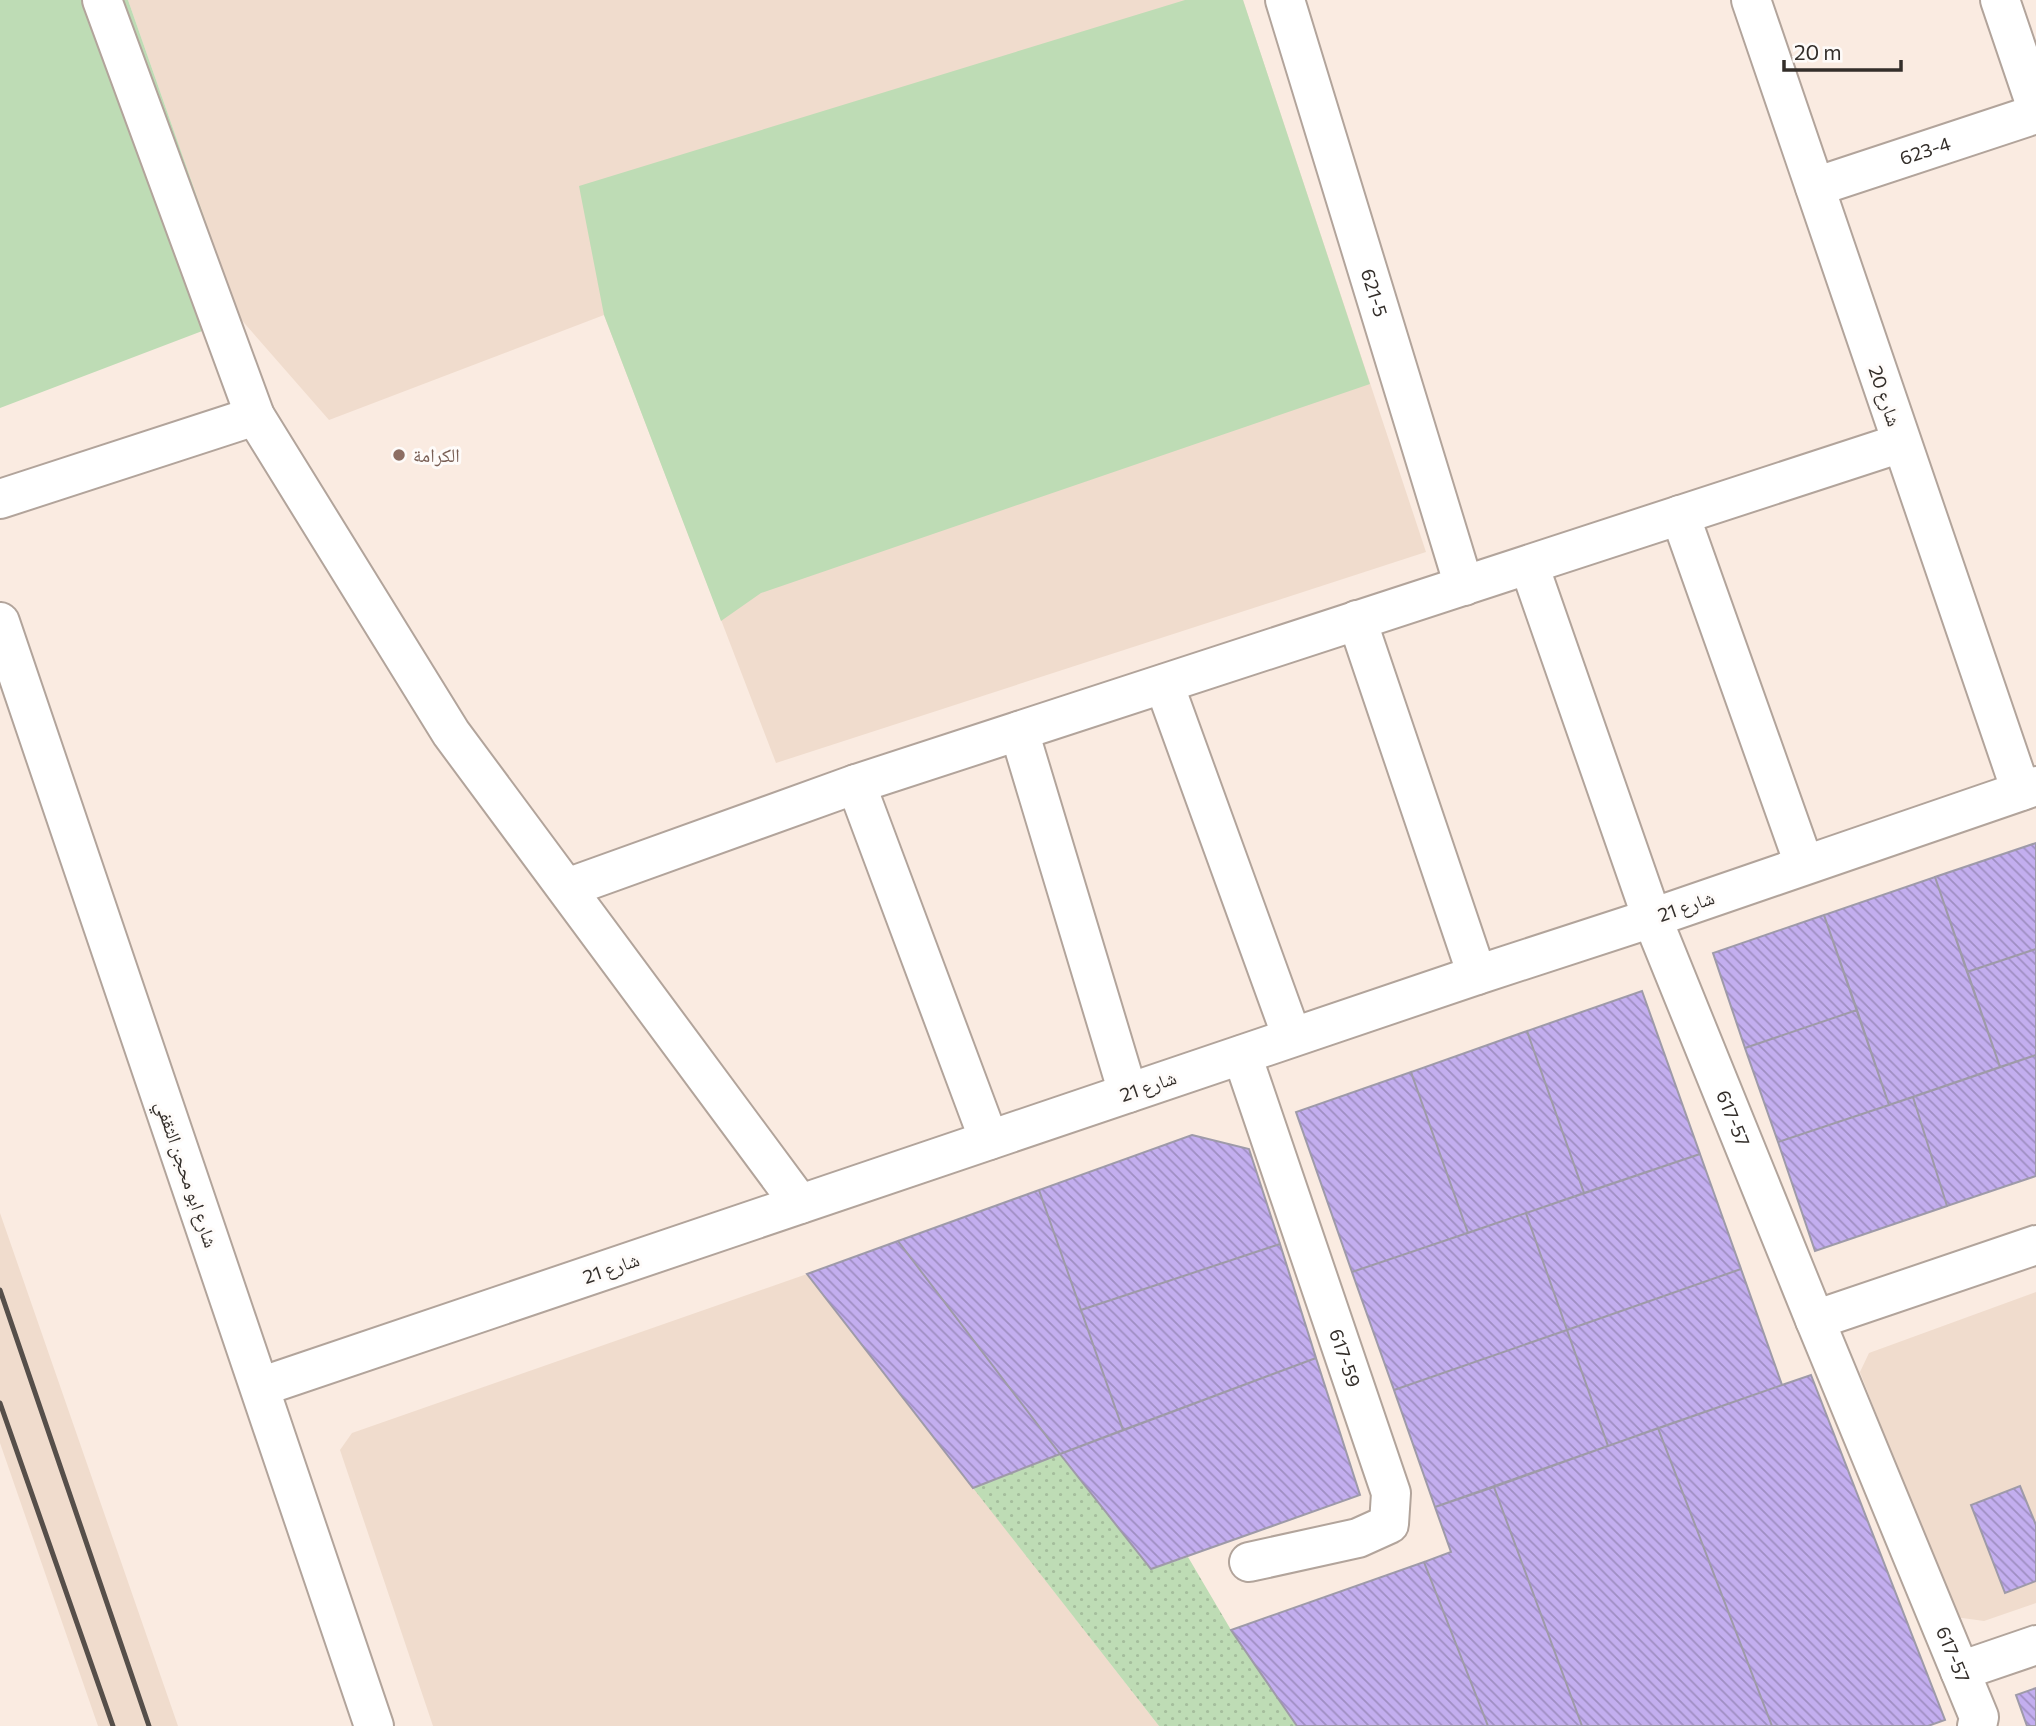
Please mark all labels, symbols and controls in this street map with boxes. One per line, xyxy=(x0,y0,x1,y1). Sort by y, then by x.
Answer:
scale bar xyxy=(1784,28,1901,72)
text: 20 m xyxy=(1794,39,1842,64)
street label: 623-4 xyxy=(1897,131,1953,169)
street label: 621-5 xyxy=(1357,266,1393,319)
street label: شارع 20 xyxy=(1863,362,1907,430)
place label: الكرامة xyxy=(413,443,460,467)
marker: الكرامة xyxy=(391,447,407,463)
street label: شارع 21 xyxy=(1654,885,1718,927)
street label: شارع 21 xyxy=(1116,1065,1180,1107)
street label: 617-57 xyxy=(1712,1087,1755,1150)
street label: شارع ابو محجن الثقفي xyxy=(147,1097,223,1252)
street label: شارع 21 xyxy=(579,1247,643,1289)
street label: 617-59 xyxy=(1325,1326,1366,1390)
street label: 617-57 xyxy=(1932,1623,1976,1686)

